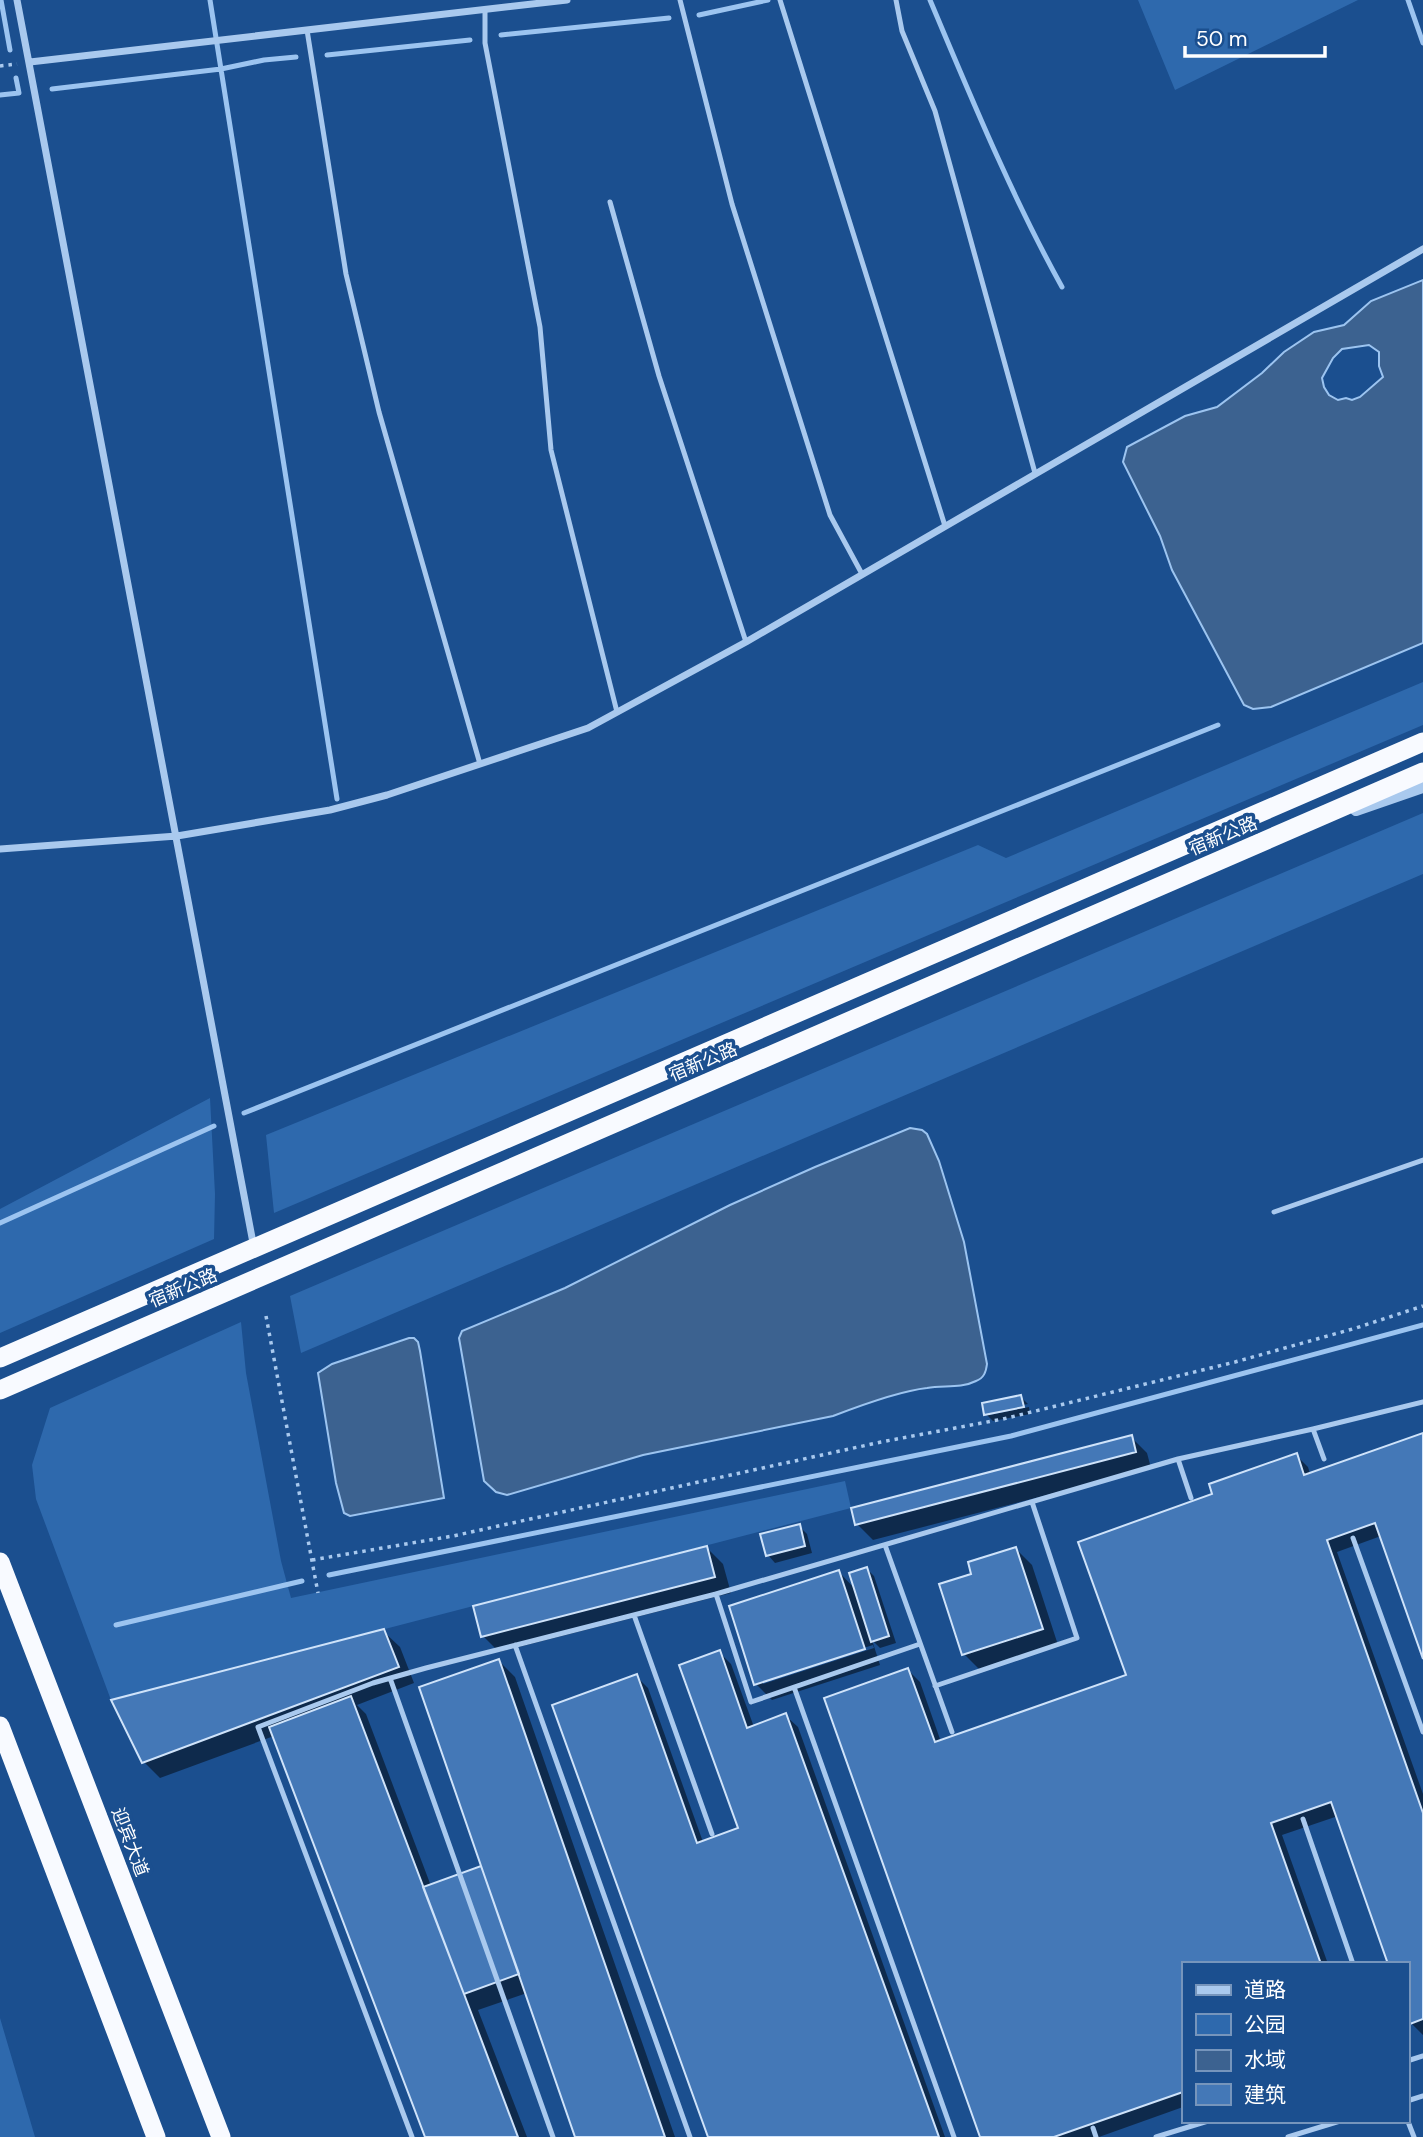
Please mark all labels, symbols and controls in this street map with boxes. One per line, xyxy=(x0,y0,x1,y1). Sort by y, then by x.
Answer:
scale bar xyxy=(1185,14,1325,58)
text: 50 m xyxy=(1196,25,1247,53)
street label: 宿新公路 xyxy=(1185,811,1261,861)
street label: 宿新公路 xyxy=(665,1037,741,1087)
street label: 宿新公路 xyxy=(145,1263,221,1313)
street label: 迎宾大道 xyxy=(106,1804,154,1880)
legend xyxy=(1182,1962,1409,2123)
text: 道路 xyxy=(1244,1976,1286,2004)
text: 公园 xyxy=(1244,2011,1286,2039)
text: 水域 xyxy=(1244,2046,1286,2074)
text: 建筑 xyxy=(1244,2081,1286,2109)

